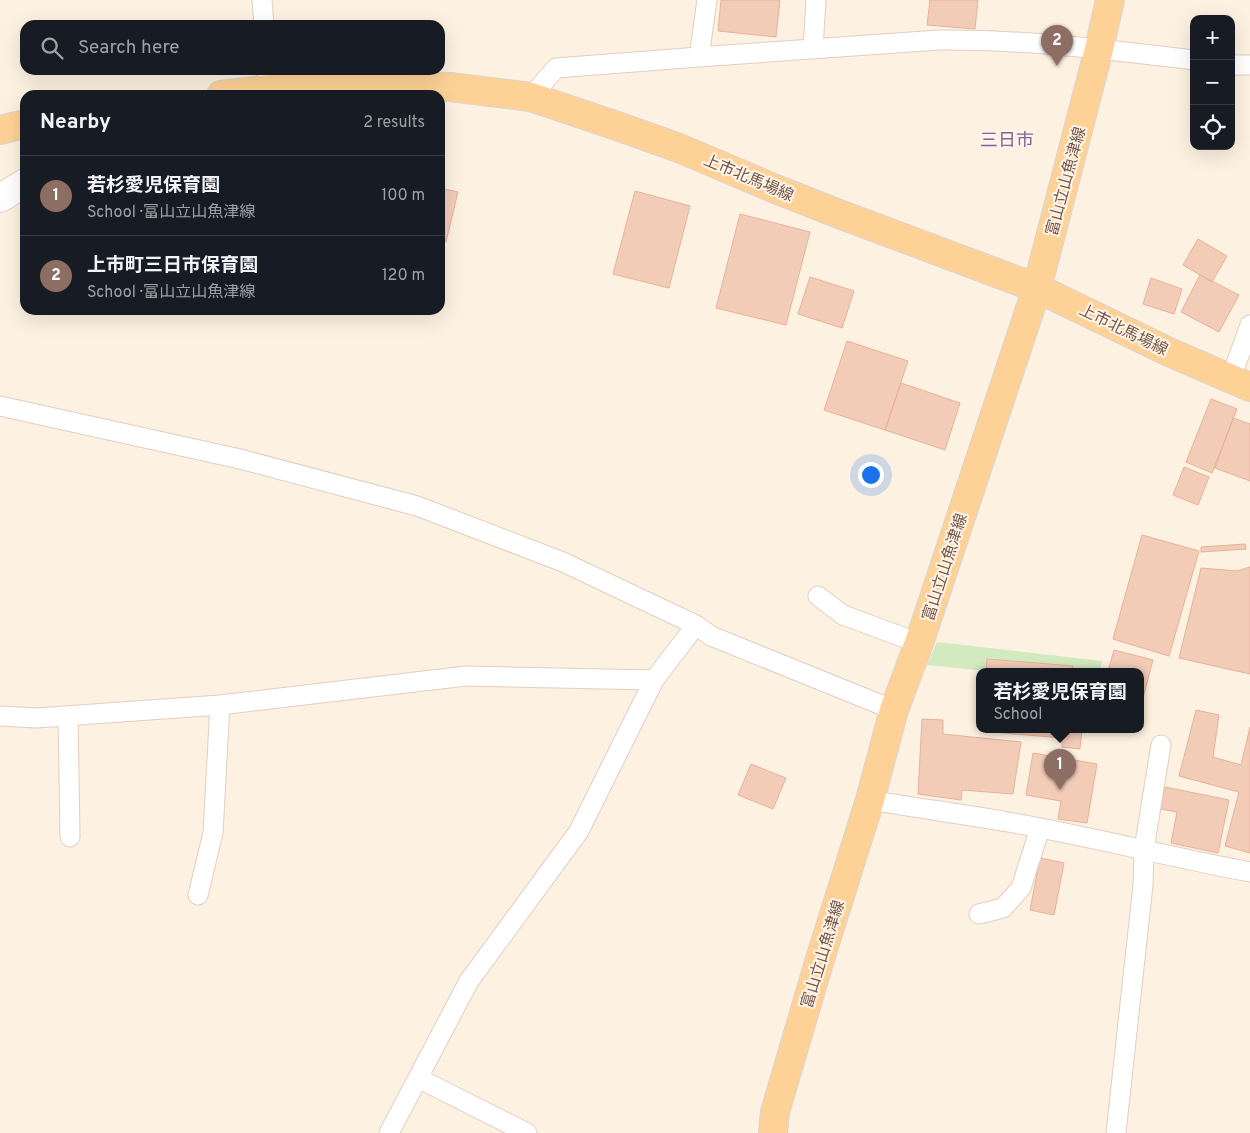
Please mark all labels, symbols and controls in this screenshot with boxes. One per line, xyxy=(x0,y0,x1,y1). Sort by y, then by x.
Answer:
map controls xyxy=(1190,15,1235,150)
button: + xyxy=(1190,15,1235,60)
search box xyxy=(20,20,445,75)
pin: 2 xyxy=(1041,25,1073,66)
icon: search xyxy=(38,34,66,62)
text: Search here xyxy=(78,36,180,60)
button: − xyxy=(1190,60,1235,105)
button: locate xyxy=(1190,105,1235,150)
text: Nearby xyxy=(40,109,111,136)
text: 2 results xyxy=(363,113,425,133)
street label: 富山立山魚津線 xyxy=(1042,125,1091,238)
district label: 三日市 xyxy=(980,130,1034,153)
street label: 上市北馬場線 xyxy=(700,151,796,207)
text: 若杉愛児保育園 xyxy=(87,174,220,198)
text: 1 xyxy=(53,186,59,206)
text: 100 m xyxy=(381,186,425,206)
text: School · 富山立山魚津線 xyxy=(87,203,255,223)
text: 上市町三日市保育園 xyxy=(87,254,258,278)
text: 2 xyxy=(51,266,61,286)
text: 120 m xyxy=(382,266,425,286)
text: School · 富山立山魚津線 xyxy=(87,283,255,303)
street label: 上市北馬場線 xyxy=(1076,301,1171,361)
your location xyxy=(858,462,884,488)
street label: 富山立山魚津線 xyxy=(918,511,973,624)
popup xyxy=(976,668,1144,733)
text: 若杉愛児保育園 xyxy=(993,681,1127,705)
text: School xyxy=(993,705,1042,725)
pin: 1 xyxy=(1044,749,1076,790)
street label: 富山立山魚津線 xyxy=(797,898,850,1011)

